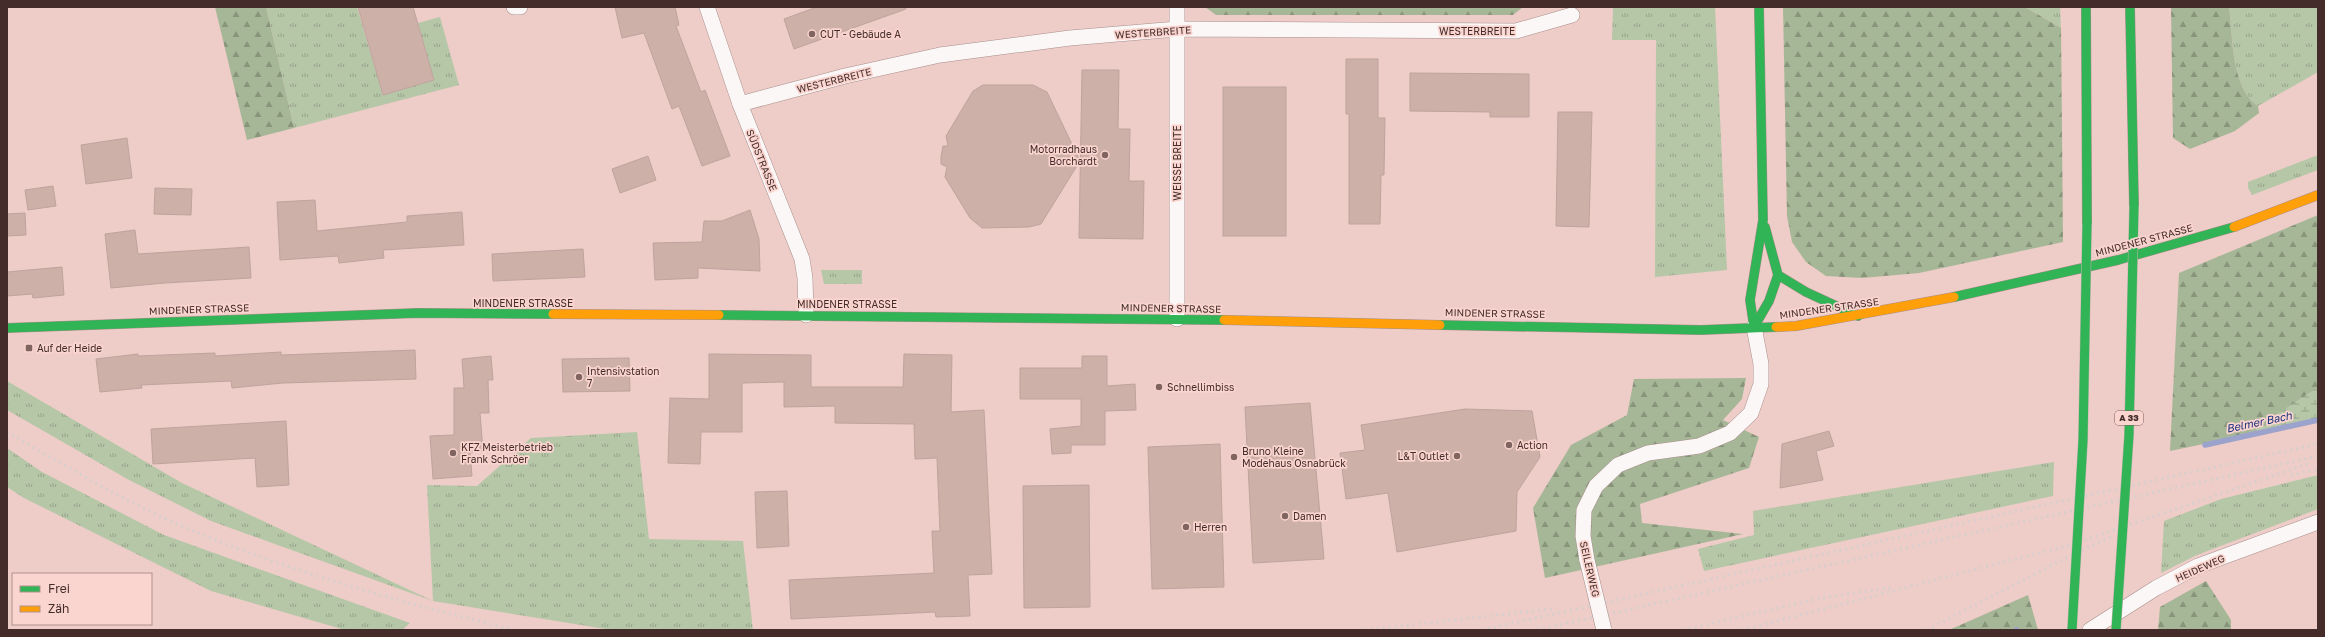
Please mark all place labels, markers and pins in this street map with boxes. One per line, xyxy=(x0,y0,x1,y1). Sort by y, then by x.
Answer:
place label: CUT - Gebäude A xyxy=(820,28,901,40)
marker: CUT - Gebäude A xyxy=(807,29,817,39)
place label: Motorradhaus Borchardt xyxy=(1030,143,1097,167)
marker: Motorradhaus Borchardt xyxy=(1100,150,1110,160)
place label: Auf der Heide xyxy=(37,342,102,354)
marker: Auf der Heide xyxy=(24,343,34,353)
place label: Intensivstation 7 xyxy=(587,365,659,389)
marker: Intensivstation 7 xyxy=(574,372,584,382)
place label: Schnellimbiss xyxy=(1167,381,1234,393)
marker: Schnellimbiss xyxy=(1154,382,1164,392)
place label: Action xyxy=(1517,439,1548,451)
marker: Action xyxy=(1504,440,1514,450)
place label: KFZ Meisterbetrieb Frank Schröer xyxy=(461,441,553,465)
place label: Bruno Kleine Modehaus Osnabrück xyxy=(1242,445,1346,469)
marker: KFZ Meisterbetrieb Frank Schröer xyxy=(448,448,458,458)
place label: L&T Outlet xyxy=(1398,450,1449,462)
marker: L&T Outlet xyxy=(1452,451,1462,461)
marker: Bruno Kleine Modehaus Osnabrück xyxy=(1229,452,1239,462)
place label: Damen xyxy=(1293,510,1326,522)
marker: Damen xyxy=(1280,511,1290,521)
place label: Herren xyxy=(1194,521,1227,533)
marker: Herren xyxy=(1181,522,1191,532)

